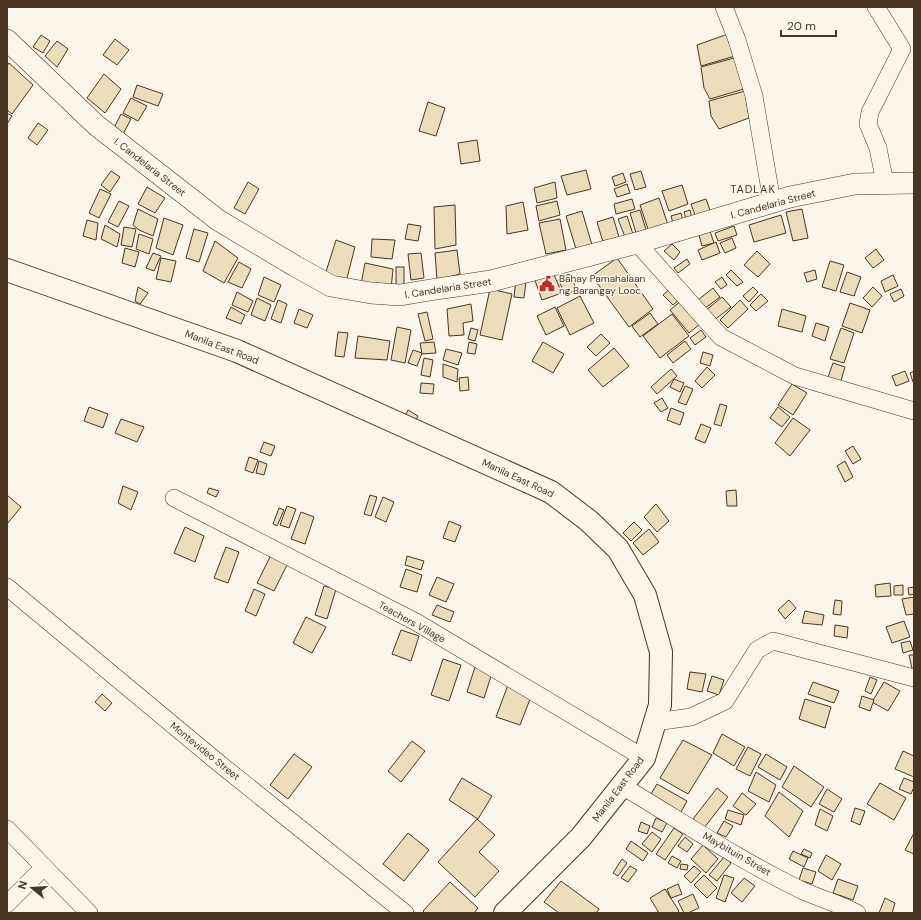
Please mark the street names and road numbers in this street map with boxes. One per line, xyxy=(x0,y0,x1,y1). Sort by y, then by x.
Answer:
street label: I. Candelaria Street xyxy=(112,135,189,199)
street label: I. Candelaria Street xyxy=(729,186,817,222)
street label: I. Candelaria Street xyxy=(404,275,492,301)
street label: Manila East Road xyxy=(183,327,261,367)
street label: Manila East Road xyxy=(480,456,556,500)
street label: Teachers Village xyxy=(376,598,448,646)
street label: Montevideo Street xyxy=(168,719,243,783)
street label: Manila East Road xyxy=(589,754,647,824)
street label: Maybituin Street xyxy=(701,829,774,879)

